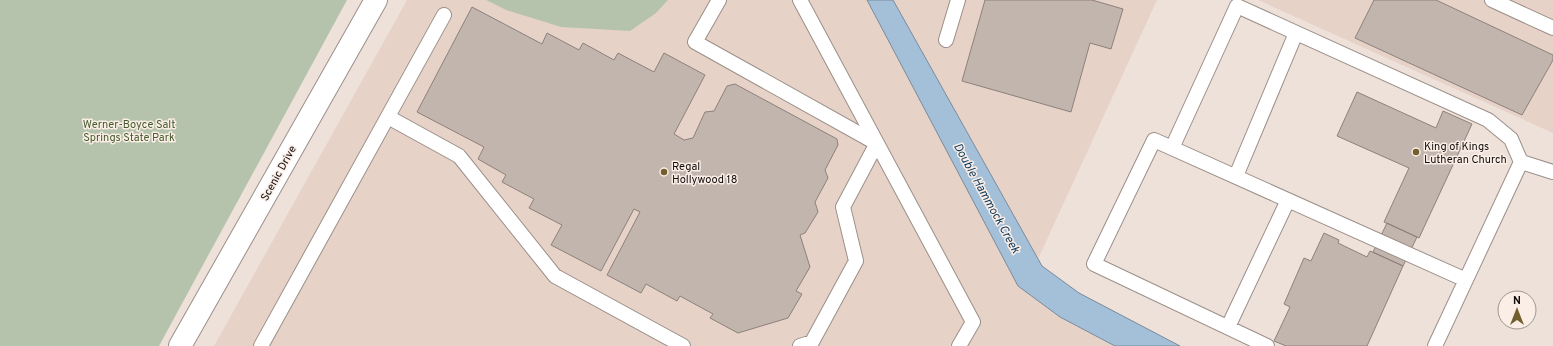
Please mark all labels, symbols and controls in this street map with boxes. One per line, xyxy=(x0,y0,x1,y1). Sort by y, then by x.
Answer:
park label: Werner-Boyce Salt Springs State Park xyxy=(83,118,175,145)
water label: Double Hammock Creek xyxy=(949,140,1024,257)
place label: King of Kings Lutheran Church xyxy=(1424,140,1507,167)
street label: Scenic Drive xyxy=(258,143,300,204)
marker: King of Kings Lutheran Church xyxy=(1411,147,1421,157)
place label: Regal Hollywood 18 xyxy=(672,160,737,187)
marker: Regal Hollywood 18 xyxy=(659,167,669,177)
north arrow xyxy=(1497,290,1537,330)
text: N xyxy=(1513,294,1521,308)

